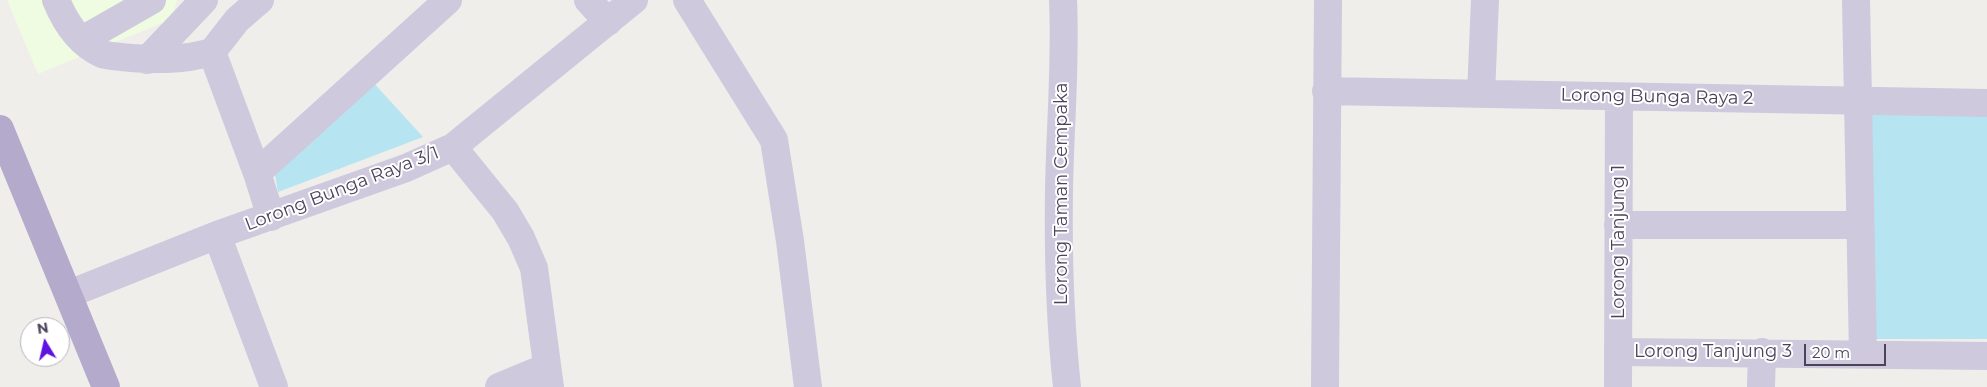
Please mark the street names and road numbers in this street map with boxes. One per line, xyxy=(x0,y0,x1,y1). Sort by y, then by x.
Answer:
street label: Lorong Taman Cempaka xyxy=(1051,83,1073,305)
street label: Lorong Bunga Raya 2 xyxy=(1560,85,1754,109)
street label: Lorong Bunga Raya 3/1 xyxy=(242,142,442,236)
street label: Lorong Tanjung 1 xyxy=(1608,165,1630,319)
street label: Lorong Tanjung 3 xyxy=(1634,341,1792,363)

